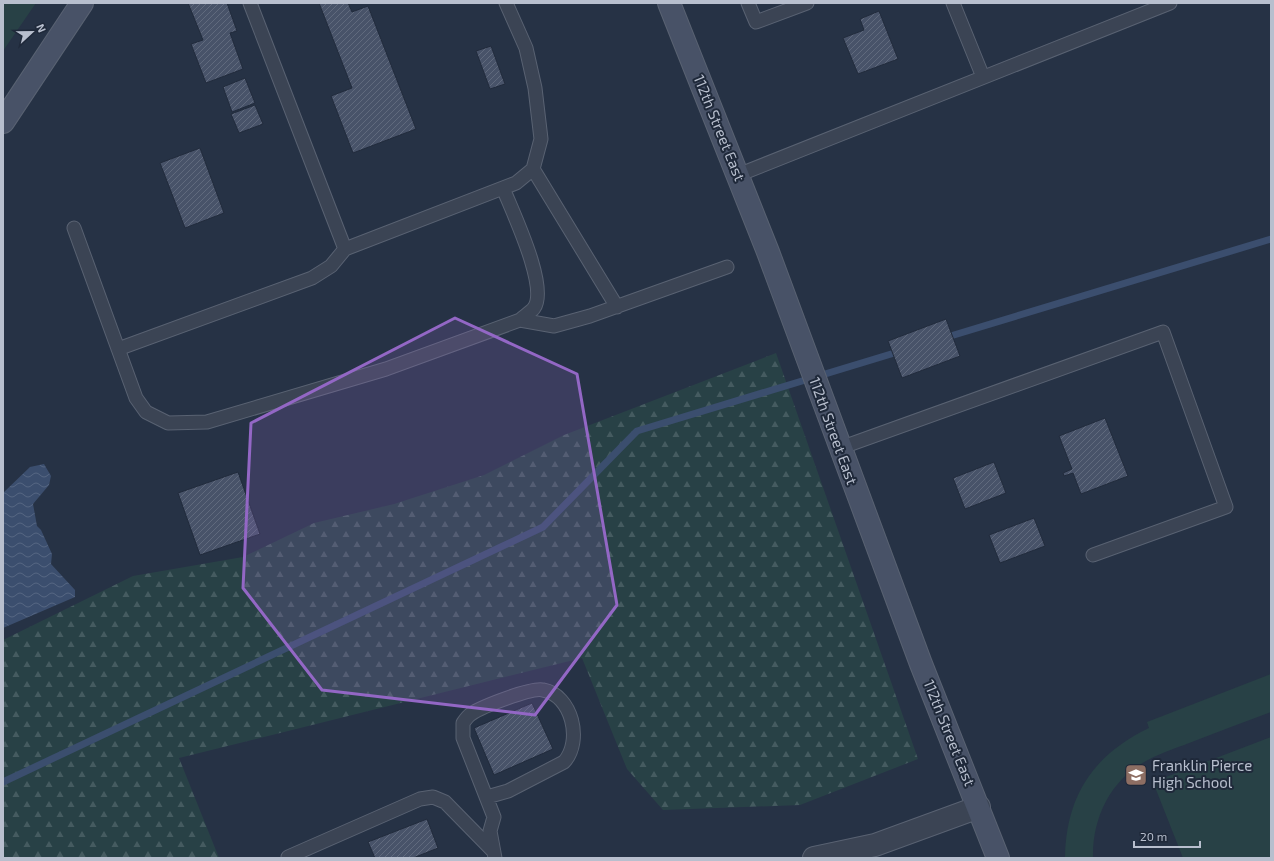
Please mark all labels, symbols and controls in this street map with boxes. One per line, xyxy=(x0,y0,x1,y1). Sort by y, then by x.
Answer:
north arrow xyxy=(12,12,52,52)
text: N xyxy=(34,22,49,34)
street label: 112th Street East xyxy=(690,72,750,184)
street label: 112th Street East xyxy=(806,374,862,487)
street label: 112th Street East xyxy=(920,677,980,789)
place label: Franklin Pierce High School xyxy=(1152,756,1252,791)
school or university icon: Franklin Pierce High School xyxy=(1123,762,1149,788)
scale bar xyxy=(1134,823,1200,849)
text: 20 m xyxy=(1140,829,1167,843)

